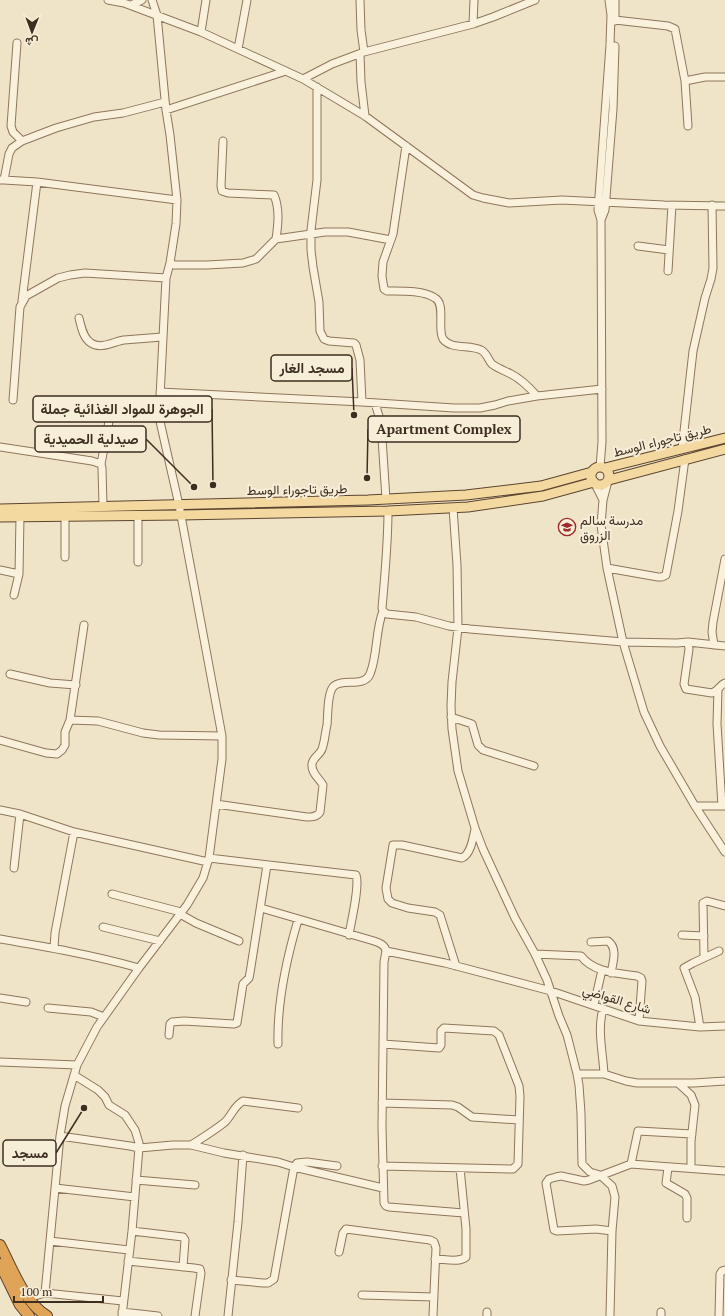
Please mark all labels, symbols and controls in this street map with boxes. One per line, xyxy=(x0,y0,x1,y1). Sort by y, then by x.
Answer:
north arrow xyxy=(12,12,52,52)
text: ش xyxy=(25,35,39,49)
callout: مسجد الغار xyxy=(271,355,352,381)
text: مسجد الغار xyxy=(278,358,345,377)
callout: الجوهرة للمواد الغذائية جملة xyxy=(33,396,212,422)
text: الجوهرة للمواد الغذائية جملة xyxy=(40,399,204,418)
callout: Apartment Complex xyxy=(368,416,520,442)
text: Apartment Complex xyxy=(376,419,512,438)
street label: طريق تاجوراء الوسط xyxy=(611,419,713,461)
callout: صيدلية الحميدية xyxy=(35,426,146,452)
text: صيدلية الحميدية xyxy=(43,429,139,448)
street label: طريق تاجوراء الوسط xyxy=(247,479,347,499)
place label: مدرسة سالم الزروق xyxy=(580,511,643,544)
school or university icon: مدرسة سالم الزروق xyxy=(557,517,577,537)
street label: شارع القواضي xyxy=(580,980,653,1020)
callout: مسجد xyxy=(3,1140,56,1166)
text: مسجد xyxy=(12,1143,49,1162)
scale bar xyxy=(14,1278,103,1304)
text: 100 m xyxy=(20,1284,53,1299)

